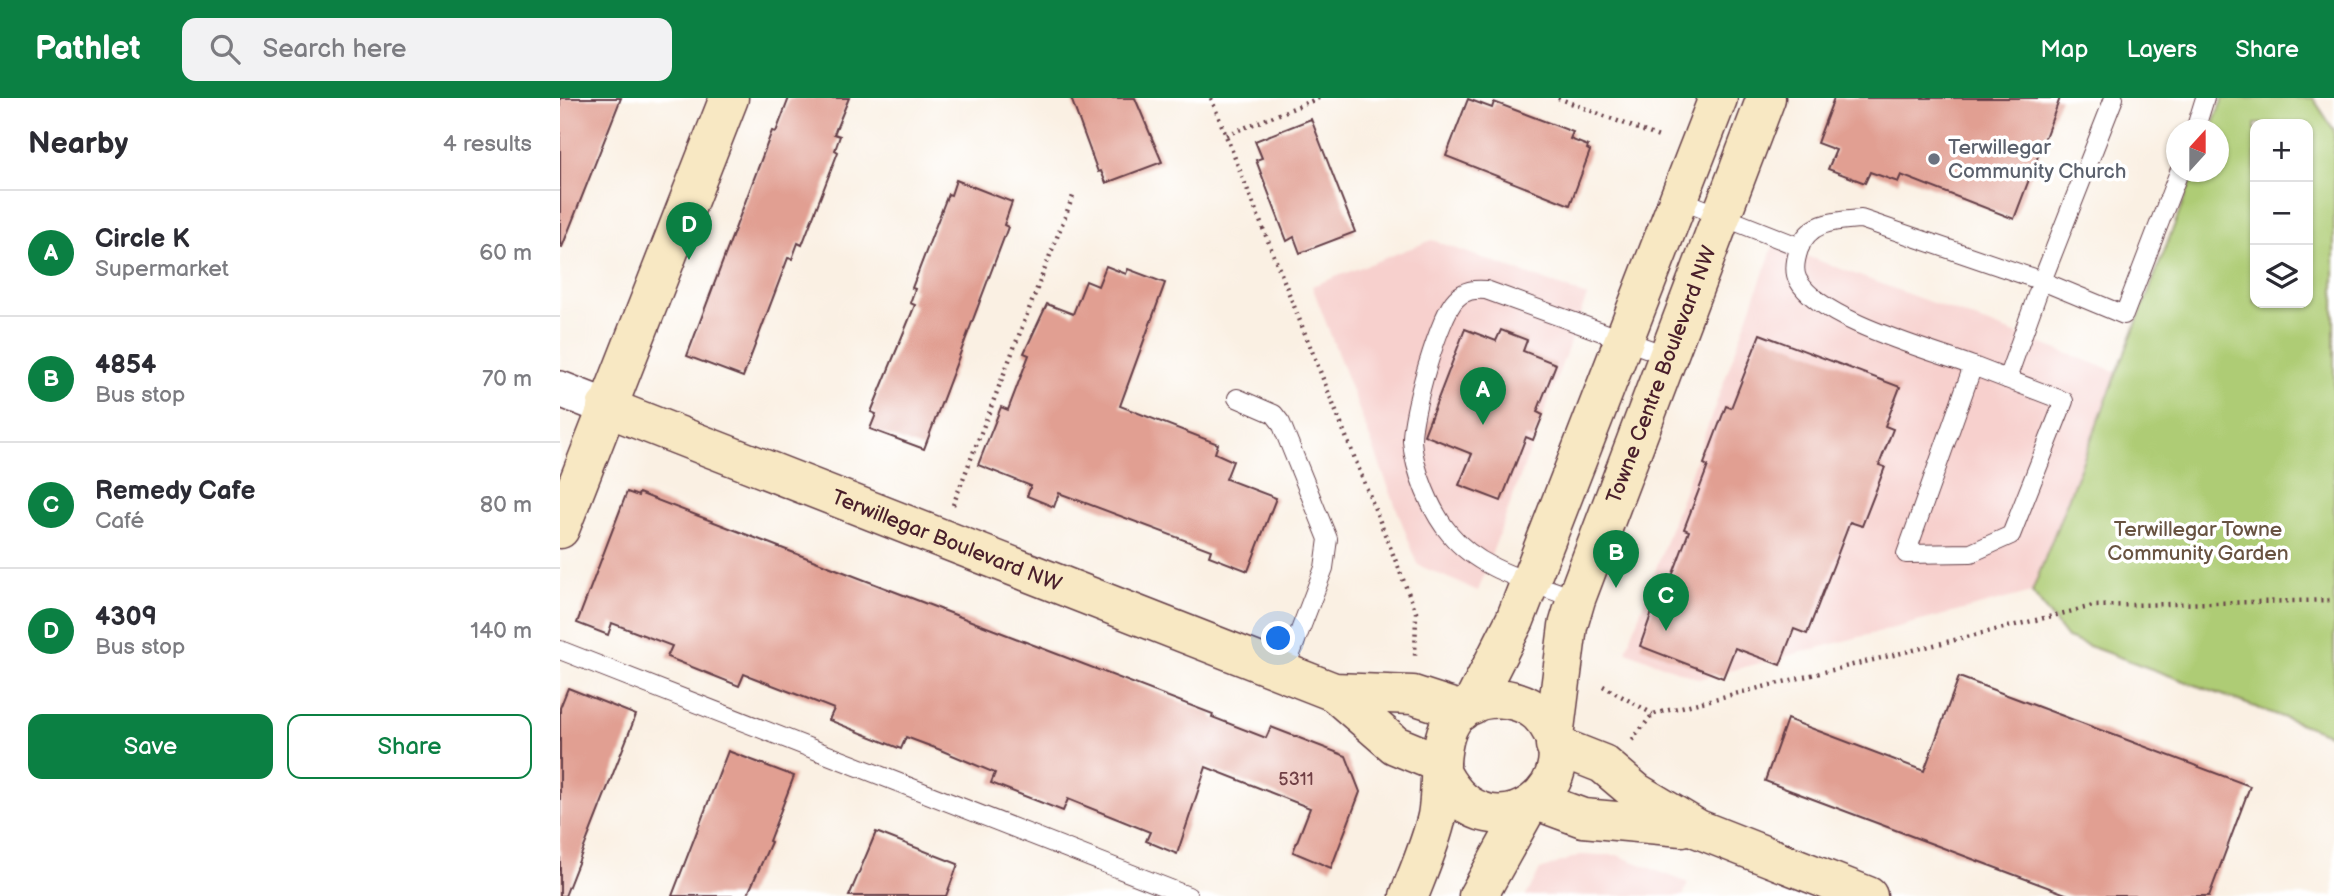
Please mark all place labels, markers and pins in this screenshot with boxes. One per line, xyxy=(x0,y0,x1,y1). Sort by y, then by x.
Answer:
place label: Terwillegar Community Church xyxy=(1948,135,2126,184)
marker: Terwillegar Community Church xyxy=(1926,151,1942,167)
pin: D xyxy=(666,202,712,260)
pin: A xyxy=(1460,367,1506,425)
pin: B xyxy=(1593,530,1639,588)
pin: C xyxy=(1643,573,1689,631)

